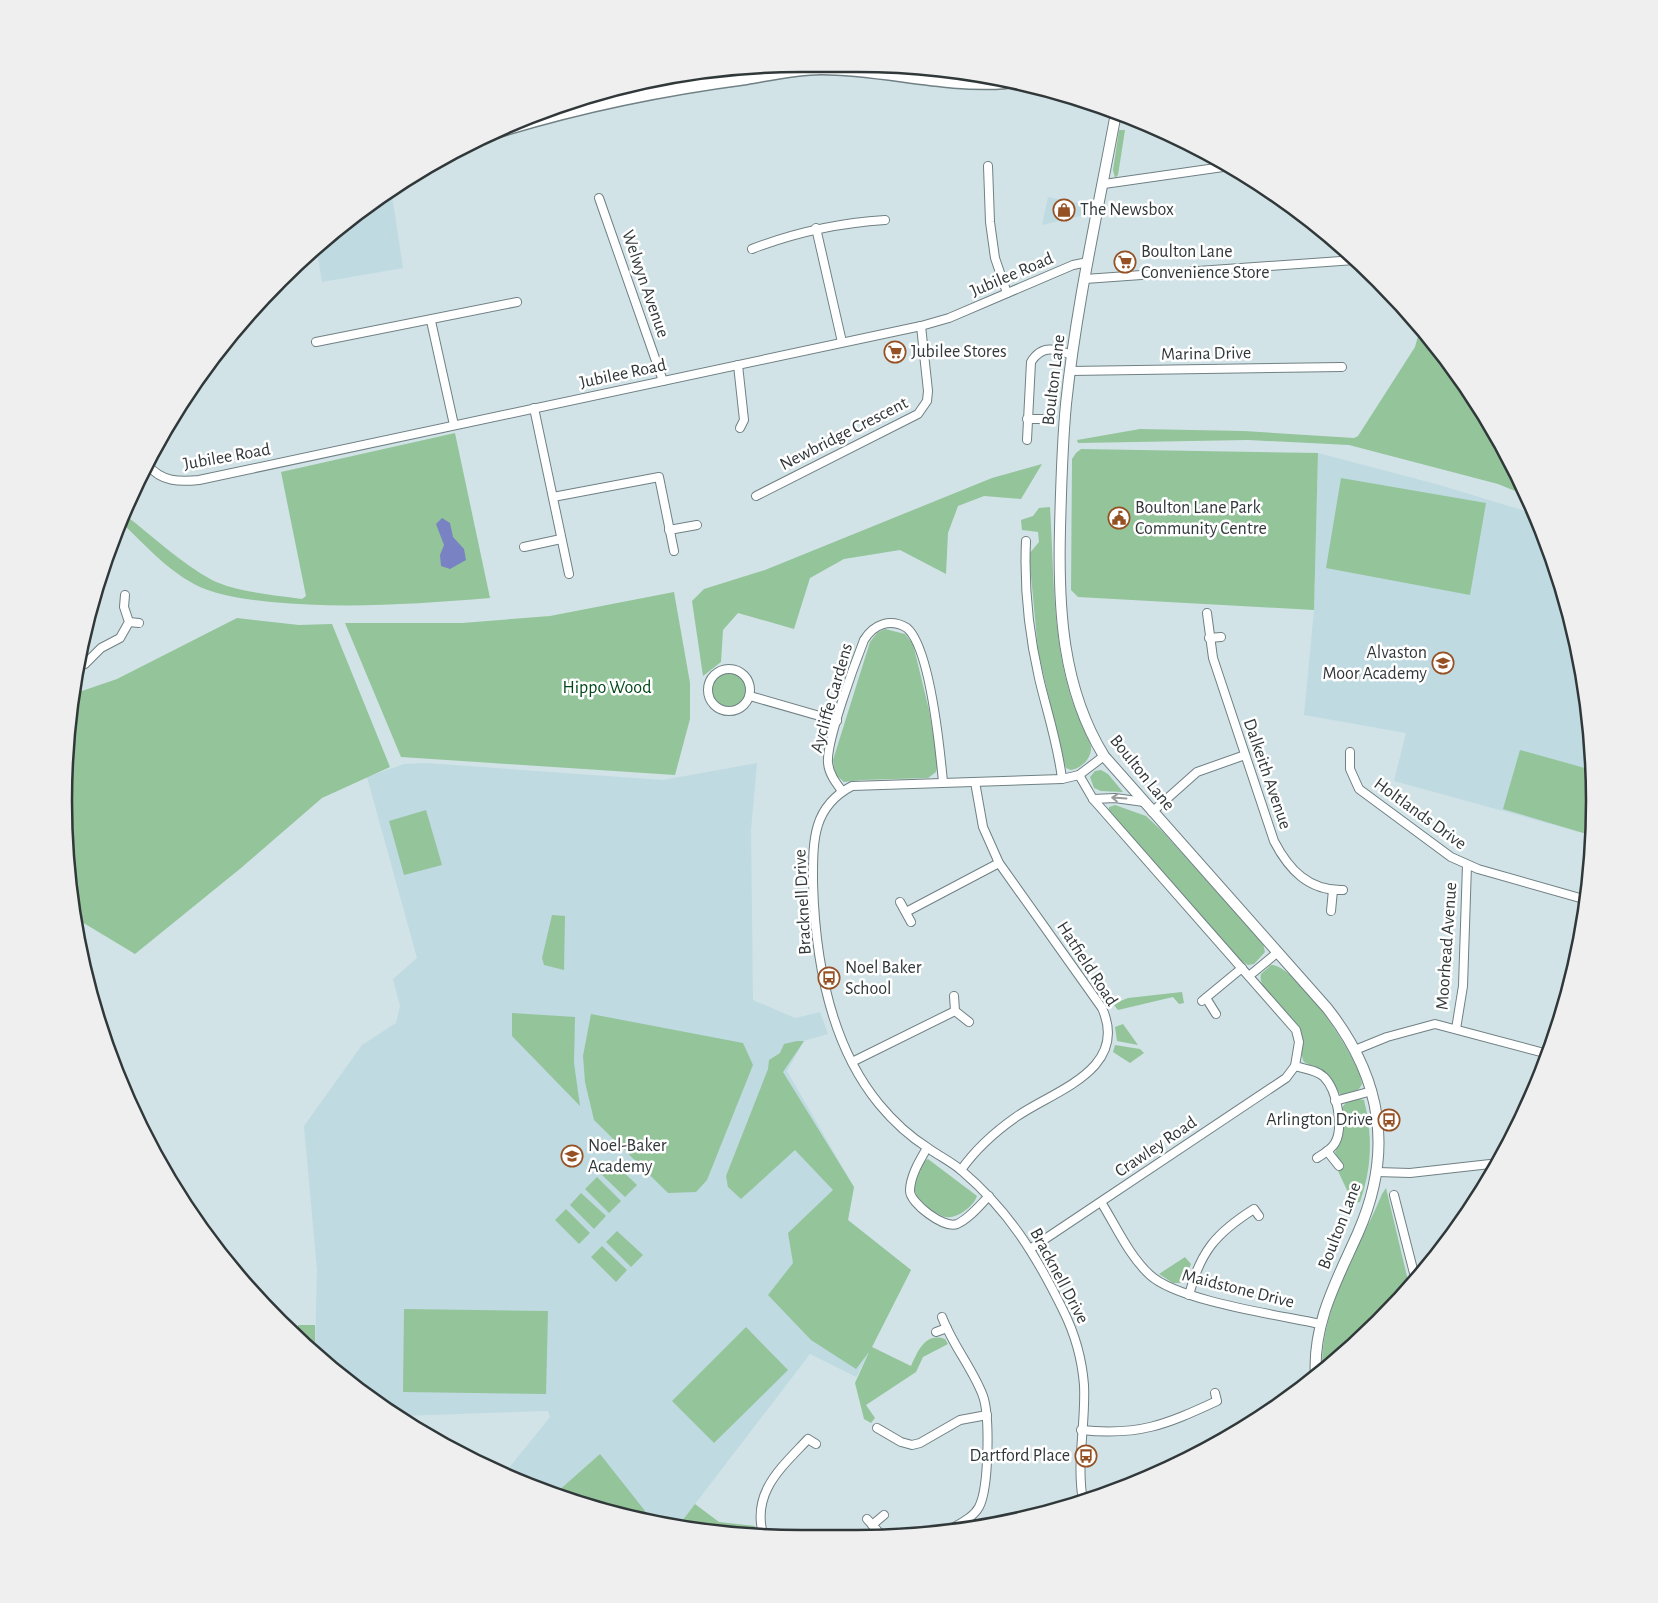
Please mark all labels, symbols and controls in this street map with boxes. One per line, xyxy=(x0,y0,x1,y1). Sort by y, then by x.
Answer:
shop icon: The Newsbox xyxy=(1052,198,1076,222)
place label: The Newsbox xyxy=(1080,201,1174,219)
street label: Welwyn Avenue xyxy=(618,228,672,340)
place label: Boulton Lane Convenience Store xyxy=(1141,243,1269,282)
street label: Jubilee Road xyxy=(968,250,1056,300)
supermarket icon: Boulton Lane Convenience Store xyxy=(1113,250,1137,274)
street label: Boulton Lane xyxy=(1039,333,1069,427)
supermarket icon: Jubilee Stores xyxy=(883,340,907,364)
place label: Jubilee Stores xyxy=(911,343,1007,361)
street label: Marina Drive xyxy=(1161,344,1251,364)
street label: Jubilee Road xyxy=(578,356,668,392)
street label: Newbridge Crescent xyxy=(777,394,911,474)
street label: Jubilee Road xyxy=(182,440,272,474)
place label: Boulton Lane Park Community Centre xyxy=(1135,499,1267,538)
public building icon: Boulton Lane Park Community Centre xyxy=(1107,506,1131,530)
street label: Aycliffe Gardens xyxy=(808,641,856,755)
place label: Alvaston Moor Academy xyxy=(1322,644,1427,683)
school or university icon: Alvaston Moor Academy xyxy=(1431,651,1455,675)
park label: Hippo Wood xyxy=(562,679,652,697)
street label: Dalkeith Avenue xyxy=(1240,716,1294,832)
street label: Boulton Lane xyxy=(1106,732,1178,814)
street label: Holtlands Drive xyxy=(1371,775,1469,853)
one-way arrow xyxy=(1111,794,1127,803)
street label: Bracknell Drive xyxy=(791,849,815,955)
street label: Moorhead Avenue xyxy=(1434,882,1460,1010)
street label: Hatfield Road xyxy=(1053,918,1121,1010)
place label: Noel Baker School xyxy=(845,959,922,998)
bus stop icon: Noel Baker School xyxy=(817,966,841,990)
bus stop icon: Arlington Drive xyxy=(1377,1108,1401,1132)
place label: Arlington Drive xyxy=(1266,1111,1373,1129)
street label: Crawley Road xyxy=(1112,1113,1200,1181)
place label: Noel-Baker Academy xyxy=(588,1137,667,1176)
school or university icon: Noel-Baker Academy xyxy=(560,1144,584,1168)
street label: Boulton Lane xyxy=(1315,1180,1365,1272)
street label: Bracknell Drive xyxy=(1026,1225,1092,1327)
street label: Maidstone Drive xyxy=(1180,1266,1296,1312)
bus stop icon: Dartford Place xyxy=(1074,1444,1098,1468)
place label: Dartford Place xyxy=(969,1447,1070,1465)

